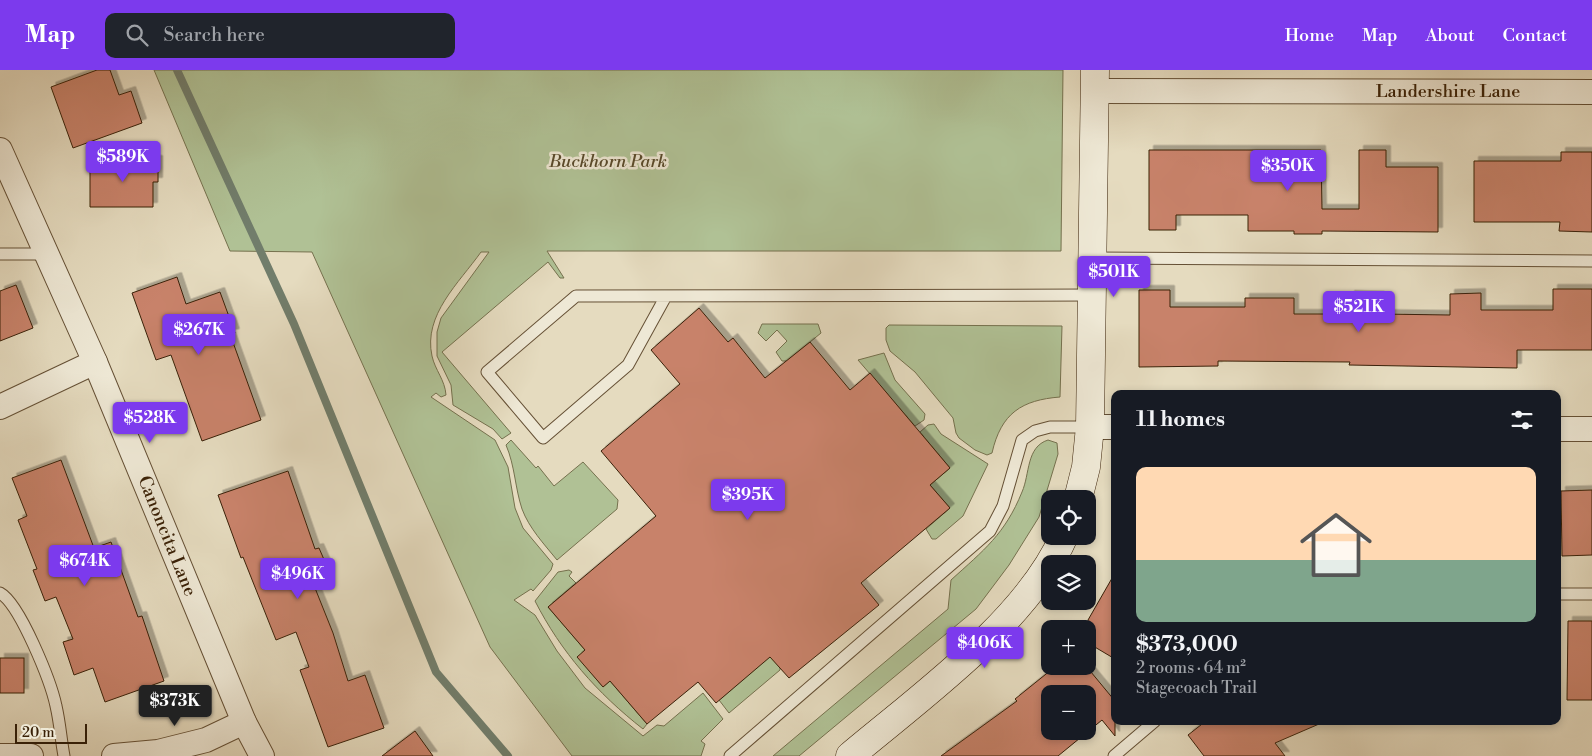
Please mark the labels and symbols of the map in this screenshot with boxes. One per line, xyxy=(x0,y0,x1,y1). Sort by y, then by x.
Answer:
street label: Landershire Lane xyxy=(1376,80,1520,103)
pin: $589K xyxy=(88,140,158,183)
park label: Buckhorn Park xyxy=(548,150,667,173)
pin: $350K xyxy=(1253,150,1323,192)
pin: $501K xyxy=(1079,256,1149,298)
pin: $521K xyxy=(1324,290,1394,333)
pin: $267K xyxy=(164,314,234,356)
pin: $528K xyxy=(115,402,185,444)
street label: Canoncita Lane xyxy=(132,472,202,600)
pin: $395K xyxy=(713,478,783,521)
pin: $674K xyxy=(50,544,120,587)
pin: $496K xyxy=(263,558,333,600)
pin: $406K xyxy=(950,626,1020,669)
pin: $373K xyxy=(140,684,210,727)
scale bar xyxy=(15,721,88,744)

